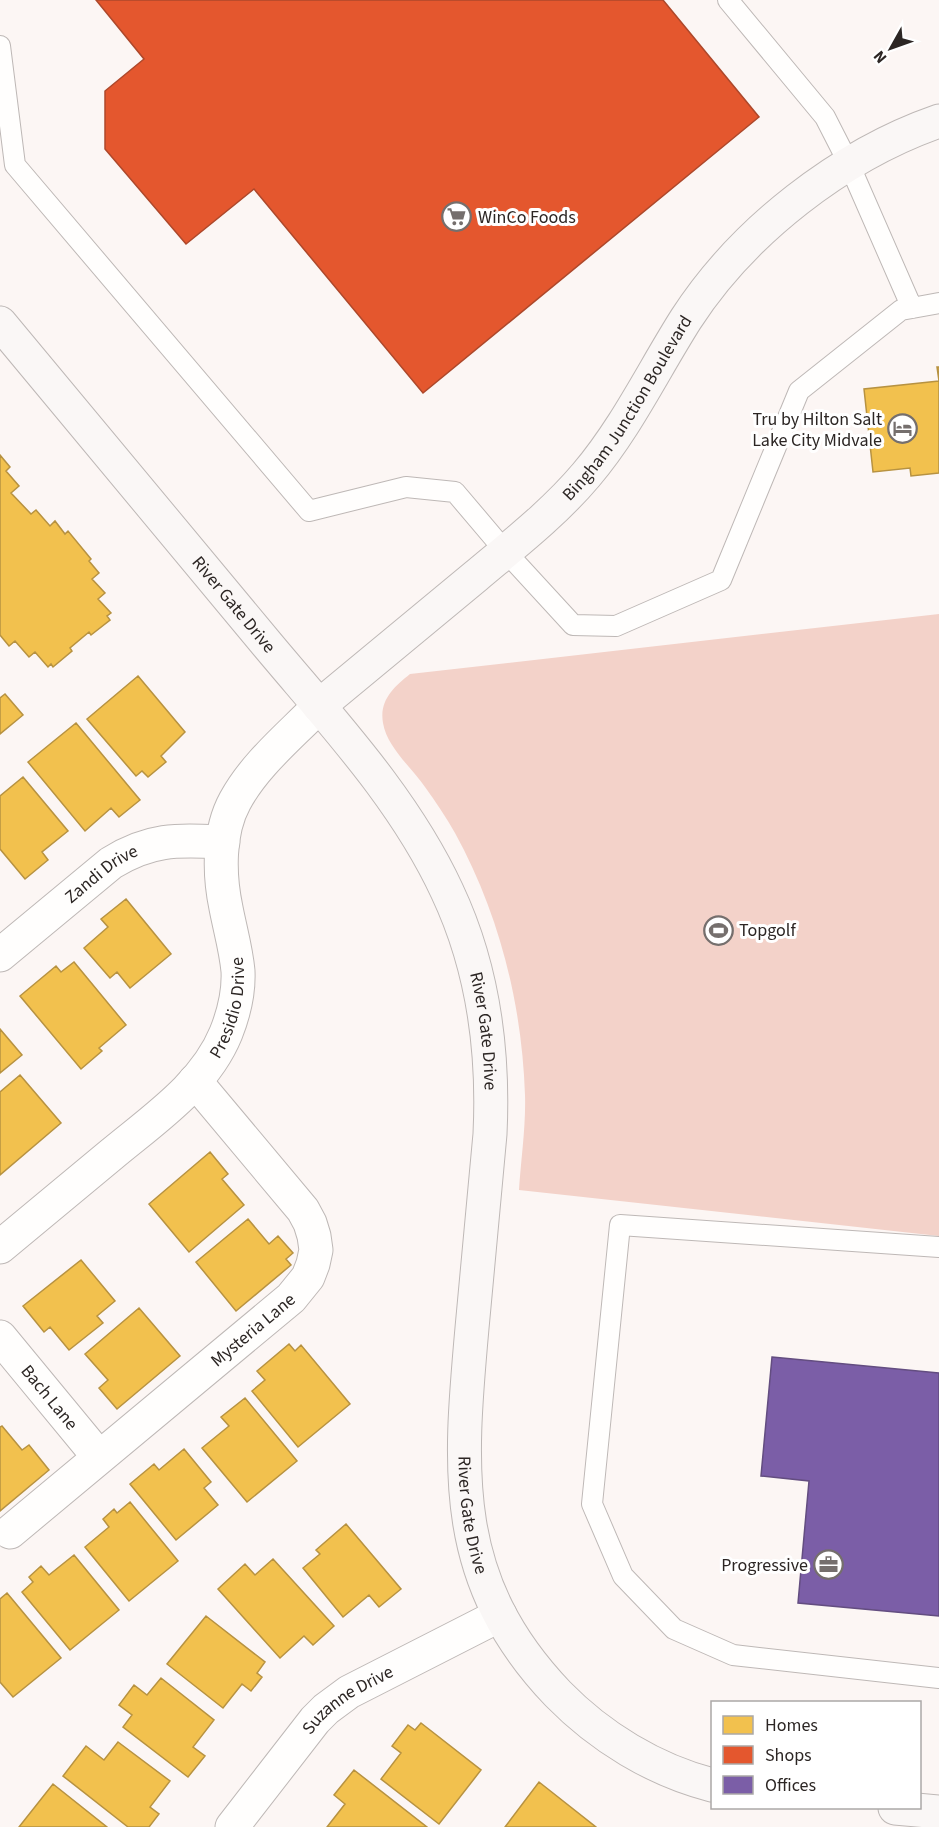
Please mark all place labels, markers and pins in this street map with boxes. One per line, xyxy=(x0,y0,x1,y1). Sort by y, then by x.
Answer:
supermarket icon: WinCo Foods xyxy=(441,201,473,233)
place label: WinCo Foods xyxy=(478,205,576,230)
place label: Tru by Hilton Salt Lake City Midvale xyxy=(752,407,882,453)
hotel icon: Tru by Hilton Salt Lake City Midvale xyxy=(887,413,919,445)
sports icon: Topgolf xyxy=(702,914,734,946)
place label: Topgolf xyxy=(739,918,796,943)
office icon: Progressive xyxy=(813,1549,845,1581)
place label: Progressive xyxy=(721,1553,808,1578)

